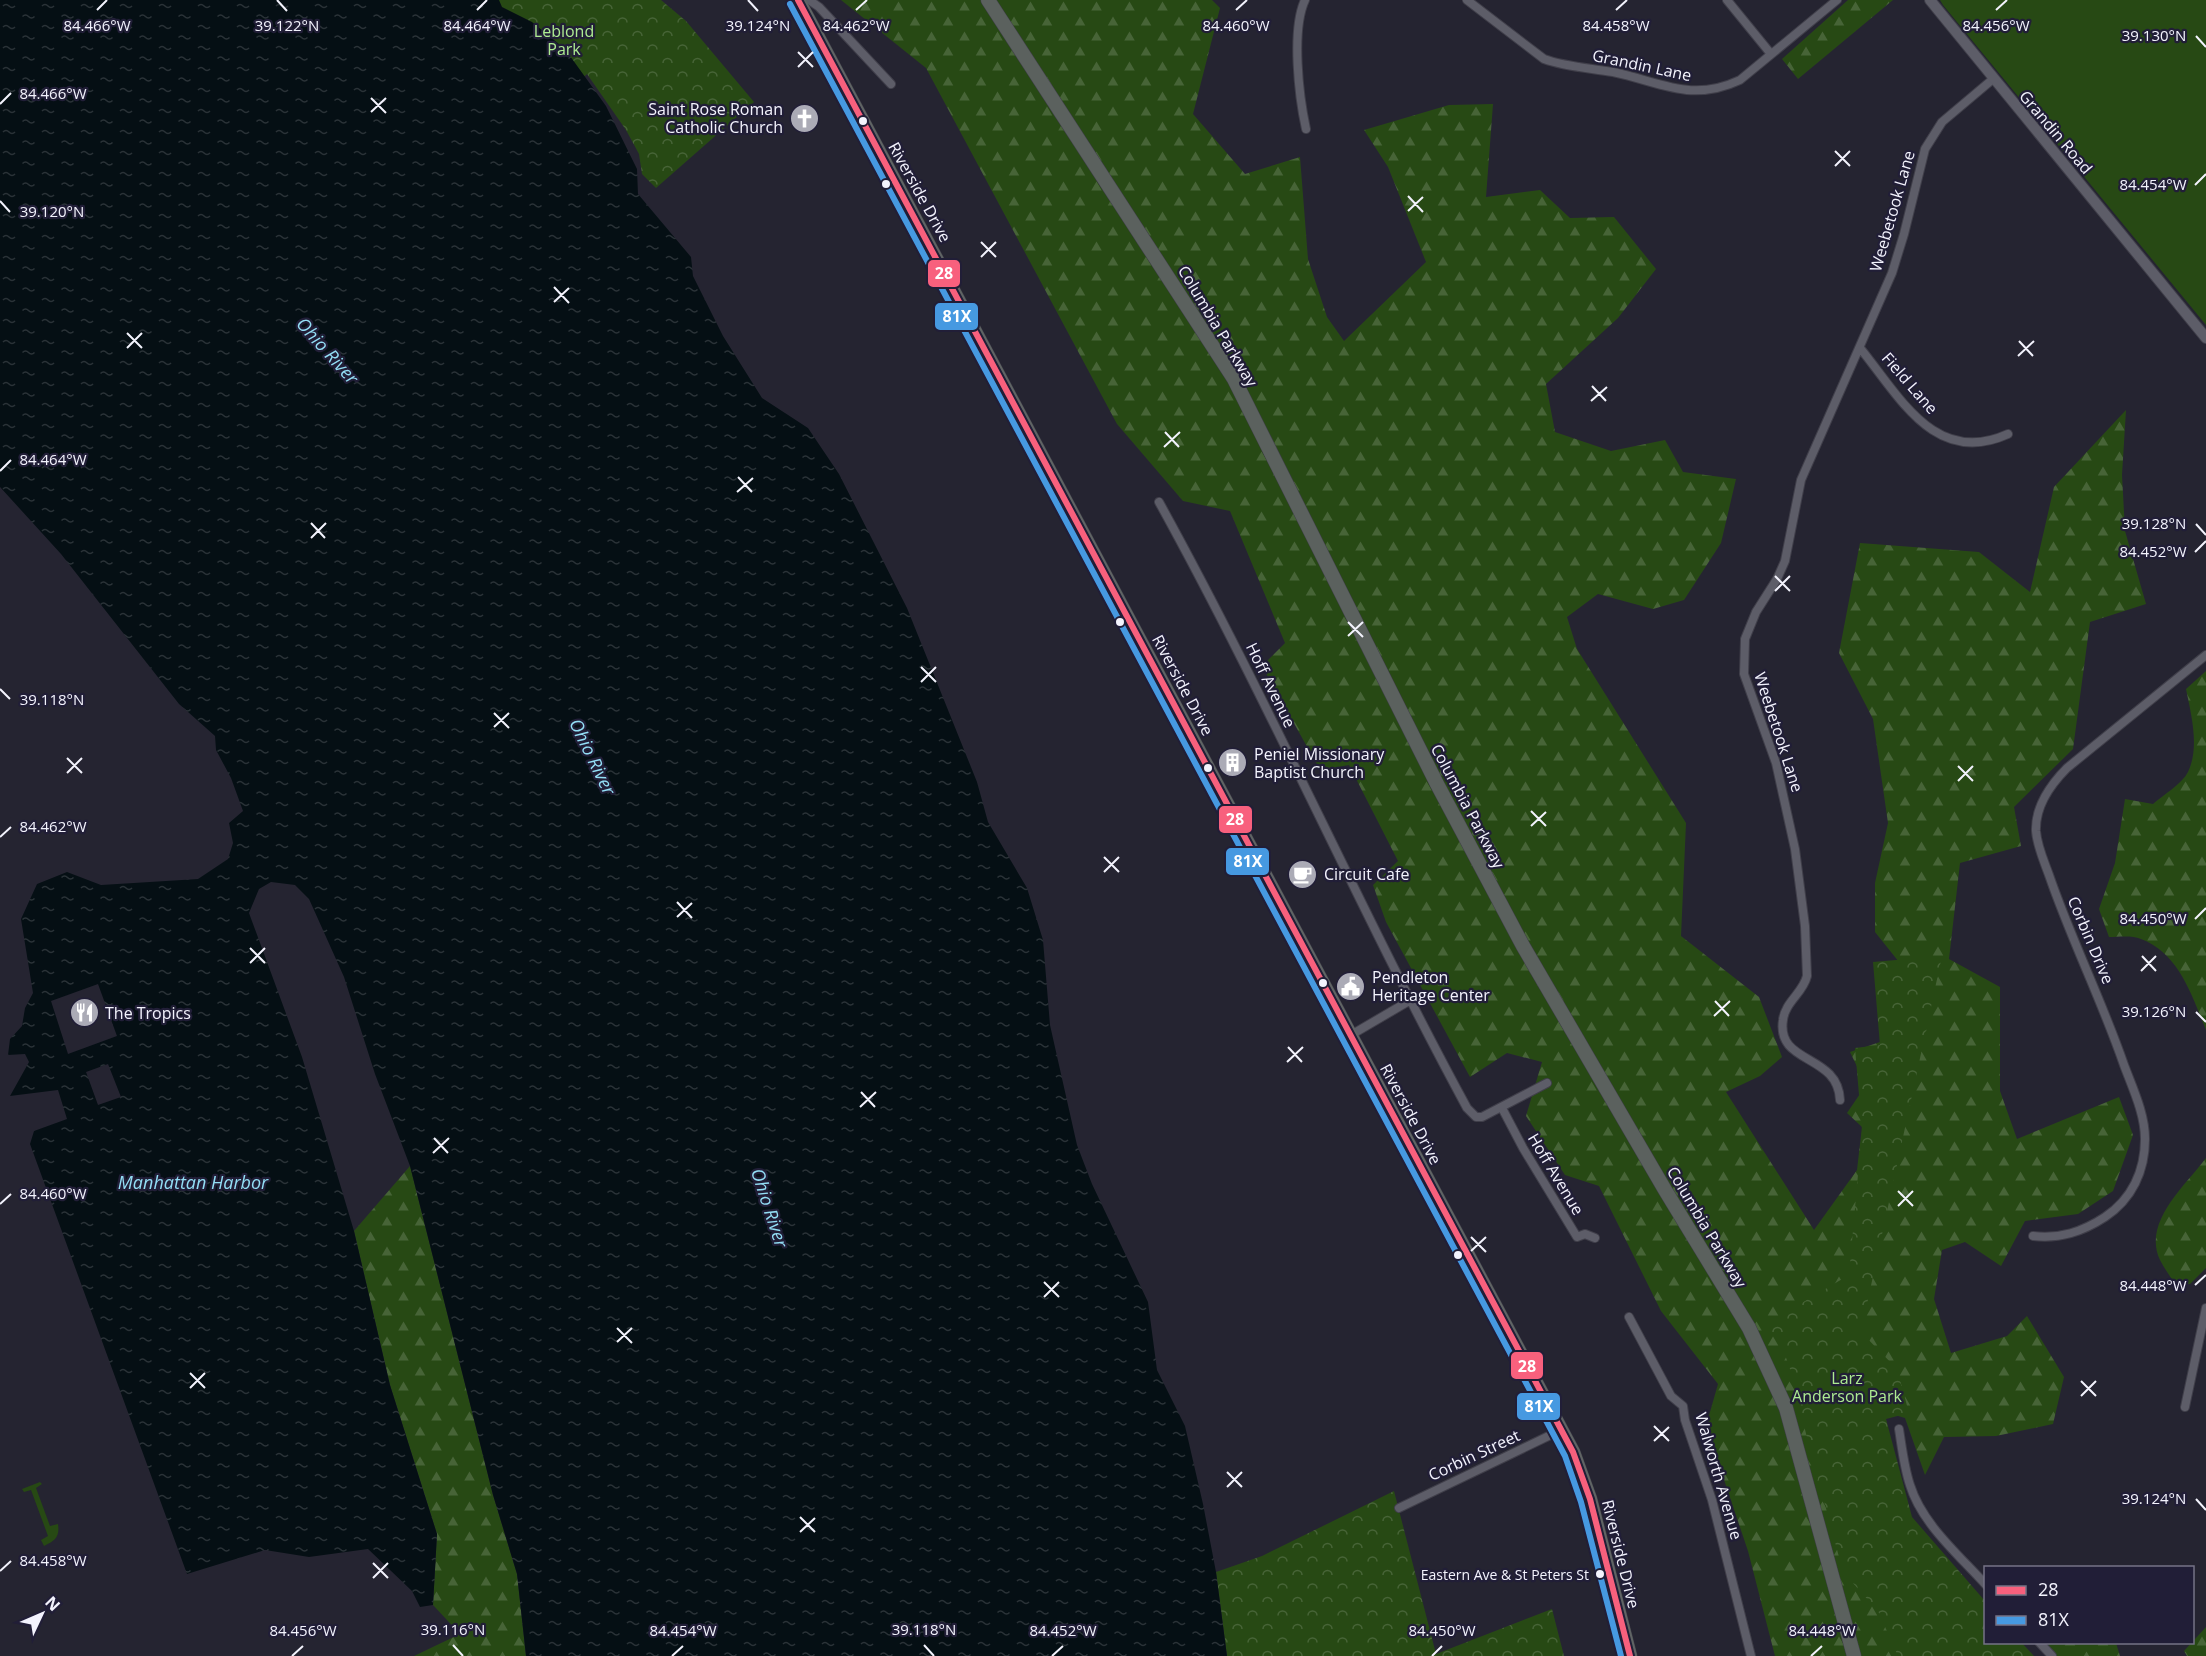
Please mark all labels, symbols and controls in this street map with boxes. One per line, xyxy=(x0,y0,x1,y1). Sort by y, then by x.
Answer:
text: 84.466°W xyxy=(63,15,131,35)
text: 39.122°N xyxy=(255,15,319,35)
text: 84.464°W xyxy=(443,15,511,35)
text: 39.124°N xyxy=(726,15,790,35)
text: 84.462°W xyxy=(822,15,890,35)
text: 84.460°W xyxy=(1202,15,1270,35)
text: 84.458°W xyxy=(1582,15,1650,35)
text: 84.456°W xyxy=(1962,15,2030,35)
park label: Leblond Park xyxy=(534,20,594,60)
text: 39.130°N xyxy=(2122,25,2186,45)
street label: Grandin Lane xyxy=(1590,44,1694,86)
text: 84.466°W xyxy=(19,83,87,103)
street label: Grandin Road xyxy=(2015,86,2097,178)
place label: Saint Rose Roman Catholic Church xyxy=(648,98,783,138)
church icon: Saint Rose Roman Catholic Church xyxy=(788,102,820,134)
unlabelled marker xyxy=(857,115,869,127)
street label: Riverside Drive xyxy=(883,138,957,246)
street label: Weebetook Lane xyxy=(1864,148,1920,274)
text: 84.454°W xyxy=(2119,174,2187,194)
unlabelled marker xyxy=(880,178,892,190)
text: 39.120°N xyxy=(20,201,84,221)
line badge: 28 xyxy=(927,259,961,288)
street label: Columbia Parkway xyxy=(1173,261,1263,392)
text: 28 xyxy=(935,262,953,284)
line badge: 81X xyxy=(934,302,979,331)
text: 81X xyxy=(943,305,972,327)
water label: Ohio River xyxy=(291,312,365,389)
street label: Field Lane xyxy=(1877,347,1943,419)
text: 84.464°W xyxy=(19,449,87,469)
text: 39.128°N xyxy=(2122,513,2186,533)
text: 84.452°W xyxy=(2119,541,2187,561)
unlabelled marker xyxy=(1114,616,1126,628)
street label: Riverside Drive xyxy=(1147,631,1219,739)
street label: Hoff Avenue xyxy=(1241,639,1301,731)
street label: Weebetook Lane xyxy=(1749,669,1809,795)
text: 39.118°N xyxy=(20,689,84,709)
water label: Ohio River xyxy=(564,714,622,799)
street label: Columbia Parkway xyxy=(1426,740,1511,873)
place label: Peniel Missionary Baptist Church xyxy=(1254,743,1385,783)
building icon: Peniel Missionary Baptist Church xyxy=(1217,747,1249,779)
unlabelled marker xyxy=(1202,762,1214,774)
line badge: 28 xyxy=(1218,805,1253,834)
text: 28 xyxy=(1226,808,1244,830)
text: 84.462°W xyxy=(19,816,87,836)
line badge: 81X xyxy=(1225,847,1270,876)
text: 81X xyxy=(1234,850,1263,872)
cafe icon: Circuit Cafe xyxy=(1287,858,1319,890)
place label: Circuit Cafe xyxy=(1324,863,1409,885)
street label: Corbin Drive xyxy=(2063,893,2119,987)
text: 84.450°W xyxy=(2119,908,2187,928)
place label: Pendleton Heritage Center xyxy=(1372,966,1490,1006)
public building icon: Pendleton Heritage Center xyxy=(1335,970,1367,1002)
unlabelled marker xyxy=(1317,977,1329,989)
restaurant icon: The Tropics xyxy=(68,997,100,1029)
text: 39.126°N xyxy=(2122,1001,2186,1021)
place label: The Tropics xyxy=(105,1002,191,1024)
street label: Riverside Drive xyxy=(1375,1060,1447,1168)
street label: Hoff Avenue xyxy=(1523,1129,1589,1219)
street label: Columbia Parkway xyxy=(1662,1162,1752,1293)
water label: Ohio River xyxy=(746,1165,794,1251)
water label: Manhattan Harbor xyxy=(118,1170,269,1194)
text: 84.460°W xyxy=(19,1183,87,1203)
unlabelled marker xyxy=(1452,1249,1464,1261)
text: 84.448°W xyxy=(2119,1275,2187,1295)
line badge: 28 xyxy=(1510,1351,1544,1380)
text: 28 xyxy=(1518,1355,1536,1377)
park label: Larz Anderson Park xyxy=(1792,1367,1903,1407)
line badge: 81X xyxy=(1516,1392,1561,1421)
text: 81X xyxy=(1525,1395,1554,1417)
street label: Walworth Avenue xyxy=(1690,1410,1748,1542)
street label: Corbin Street xyxy=(1425,1424,1524,1486)
text: 39.124°N xyxy=(2122,1488,2186,1508)
street label: Riverside Drive xyxy=(1597,1497,1645,1611)
text: 84.458°W xyxy=(19,1550,87,1570)
place label: Eastern Ave & St Peters St xyxy=(1421,1565,1589,1584)
legend xyxy=(1984,1566,2194,1644)
marker: Eastern Ave & St Peters St xyxy=(1594,1568,1606,1580)
text: 28 xyxy=(2038,1577,2059,1601)
north arrow xyxy=(12,1584,72,1644)
text: N xyxy=(40,1591,65,1616)
text: 81X xyxy=(2038,1607,2070,1631)
text: 39.116°N xyxy=(421,1619,485,1639)
text: 39.118°N xyxy=(892,1619,956,1639)
text: 84.456°W xyxy=(269,1620,337,1640)
text: 84.454°W xyxy=(649,1620,717,1640)
text: 84.452°W xyxy=(1029,1620,1097,1640)
text: 84.450°W xyxy=(1408,1620,1476,1640)
text: 84.448°W xyxy=(1788,1620,1856,1640)

